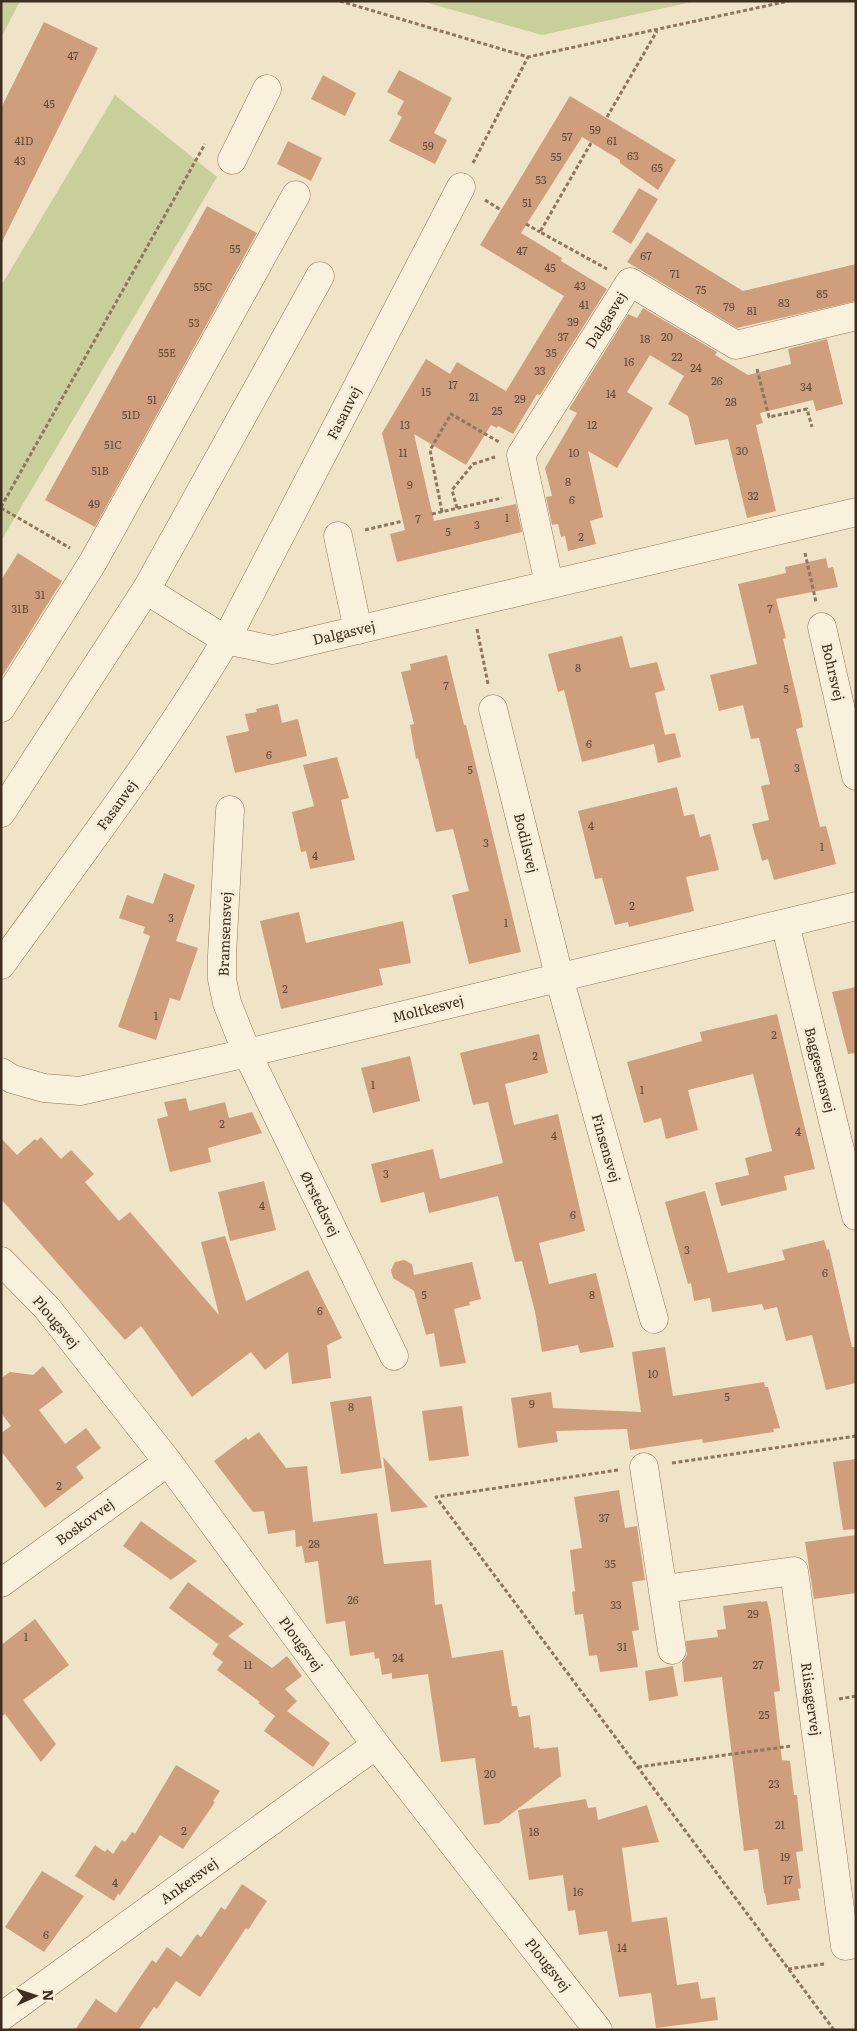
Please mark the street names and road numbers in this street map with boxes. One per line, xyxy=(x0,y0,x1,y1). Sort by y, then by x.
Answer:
street label: Dalgasvej xyxy=(580,287,631,352)
street label: Fasanvej xyxy=(321,382,365,443)
street label: Dalgasvej xyxy=(310,615,377,649)
street label: Bohrsvej xyxy=(818,641,850,703)
street label: Fasanvej xyxy=(91,775,141,834)
street label: Bodilsvej xyxy=(510,811,544,875)
street label: Bramsensvej xyxy=(213,891,235,977)
street label: Moltkesvej xyxy=(390,989,466,1027)
street label: Baggesensvej xyxy=(801,1025,841,1115)
street label: Finsensvej xyxy=(588,1111,626,1184)
street label: Ørstedsvej xyxy=(296,1167,345,1240)
street label: Plougsvej xyxy=(29,1291,85,1352)
street label: Boskovvej xyxy=(51,1493,118,1549)
street label: Plougsvej xyxy=(275,1612,328,1675)
street label: Riisagervej xyxy=(797,1661,827,1737)
street label: Ankersvej xyxy=(155,1852,221,1908)
street label: Plougsvej xyxy=(521,1933,576,1995)

